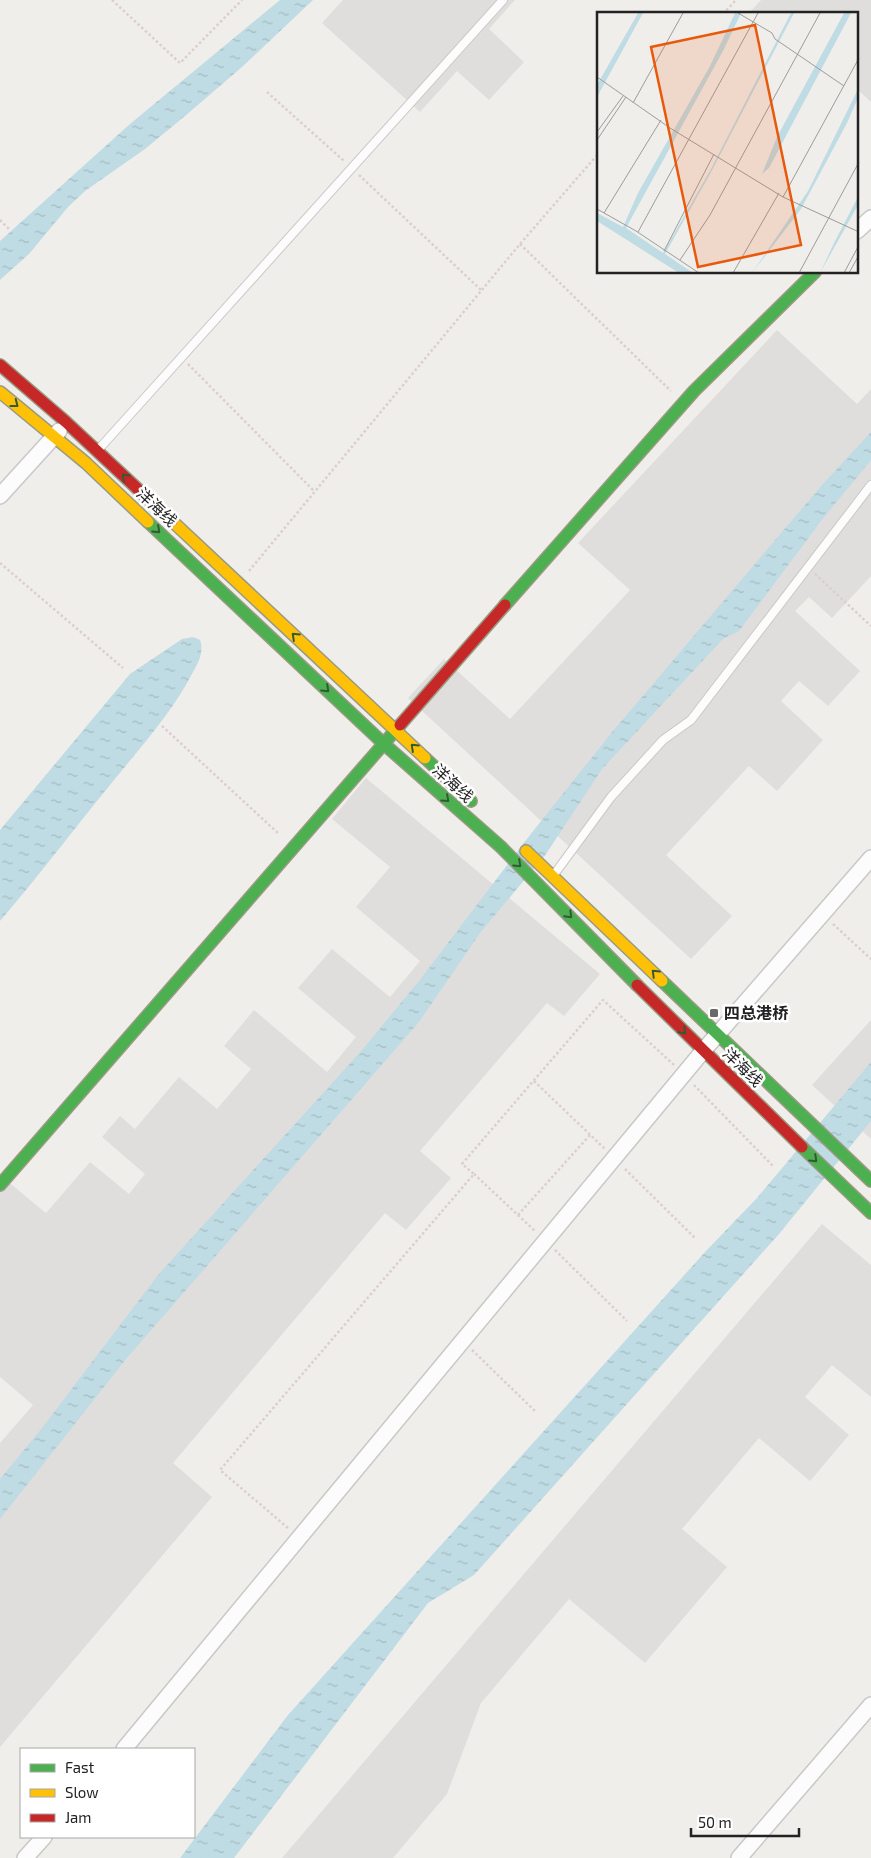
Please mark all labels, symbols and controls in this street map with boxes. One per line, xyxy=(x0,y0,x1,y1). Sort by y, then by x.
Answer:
inset map xyxy=(597,12,858,274)
one-way arrow xyxy=(9,398,18,406)
one-way arrow xyxy=(122,474,131,483)
street label: 洋海线 xyxy=(133,483,181,530)
one-way arrow xyxy=(152,524,161,533)
one-way arrow xyxy=(292,633,301,642)
one-way arrow xyxy=(321,683,330,692)
one-way arrow xyxy=(410,744,419,753)
street label: 洋海线 xyxy=(429,760,478,806)
one-way arrow xyxy=(441,793,450,802)
one-way arrow xyxy=(512,858,521,867)
one-way arrow xyxy=(563,909,572,918)
one-way arrow xyxy=(652,970,661,979)
place label: 四总港桥 xyxy=(724,1003,789,1022)
marker: 四总港桥 xyxy=(708,1007,720,1019)
one-way arrow xyxy=(677,1025,686,1034)
street label: 洋海线 xyxy=(719,1043,767,1090)
one-way arrow xyxy=(808,1153,817,1162)
legend xyxy=(20,1748,195,1838)
text: Fast xyxy=(65,1758,95,1776)
text: Slow xyxy=(65,1783,99,1801)
scale bar xyxy=(691,1806,798,1838)
text: Jam xyxy=(65,1808,91,1826)
text: 50 m xyxy=(698,1813,732,1831)

